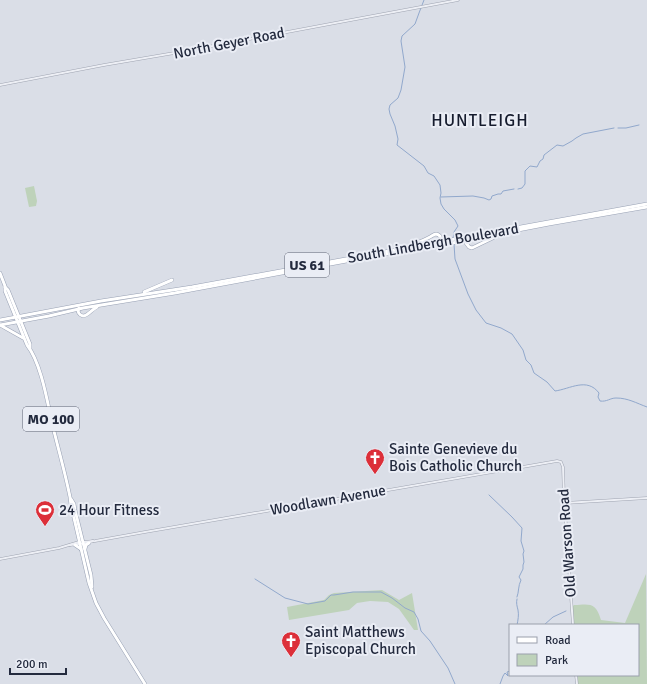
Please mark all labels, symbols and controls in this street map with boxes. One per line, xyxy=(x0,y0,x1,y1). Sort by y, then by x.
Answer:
street label: North Geyer Road xyxy=(172,23,286,63)
district label: HUNTLEIGH xyxy=(431,110,529,131)
street label: South Lindbergh Boulevard xyxy=(346,219,520,267)
road number: US 61 xyxy=(285,253,329,277)
road number: MO 100 xyxy=(23,407,79,431)
place label: Sainte Genevieve du Bois Catholic Church xyxy=(389,440,522,475)
church icon: Sainte Genevieve du Bois Catholic Church xyxy=(364,447,386,475)
street label: Woodlawn Avenue xyxy=(269,481,387,519)
street label: Old Warson Road xyxy=(554,488,580,598)
sports icon: 24 Hour Fitness xyxy=(34,499,56,527)
place label: 24 Hour Fitness xyxy=(59,501,160,519)
place label: Saint Matthews Episcopal Church xyxy=(305,623,416,658)
legend xyxy=(509,624,639,676)
church icon: Saint Matthews Episcopal Church xyxy=(280,630,302,658)
text: Road xyxy=(545,633,571,648)
scale bar xyxy=(10,650,66,676)
text: Park xyxy=(545,653,568,668)
text: 200 m xyxy=(16,657,48,672)

